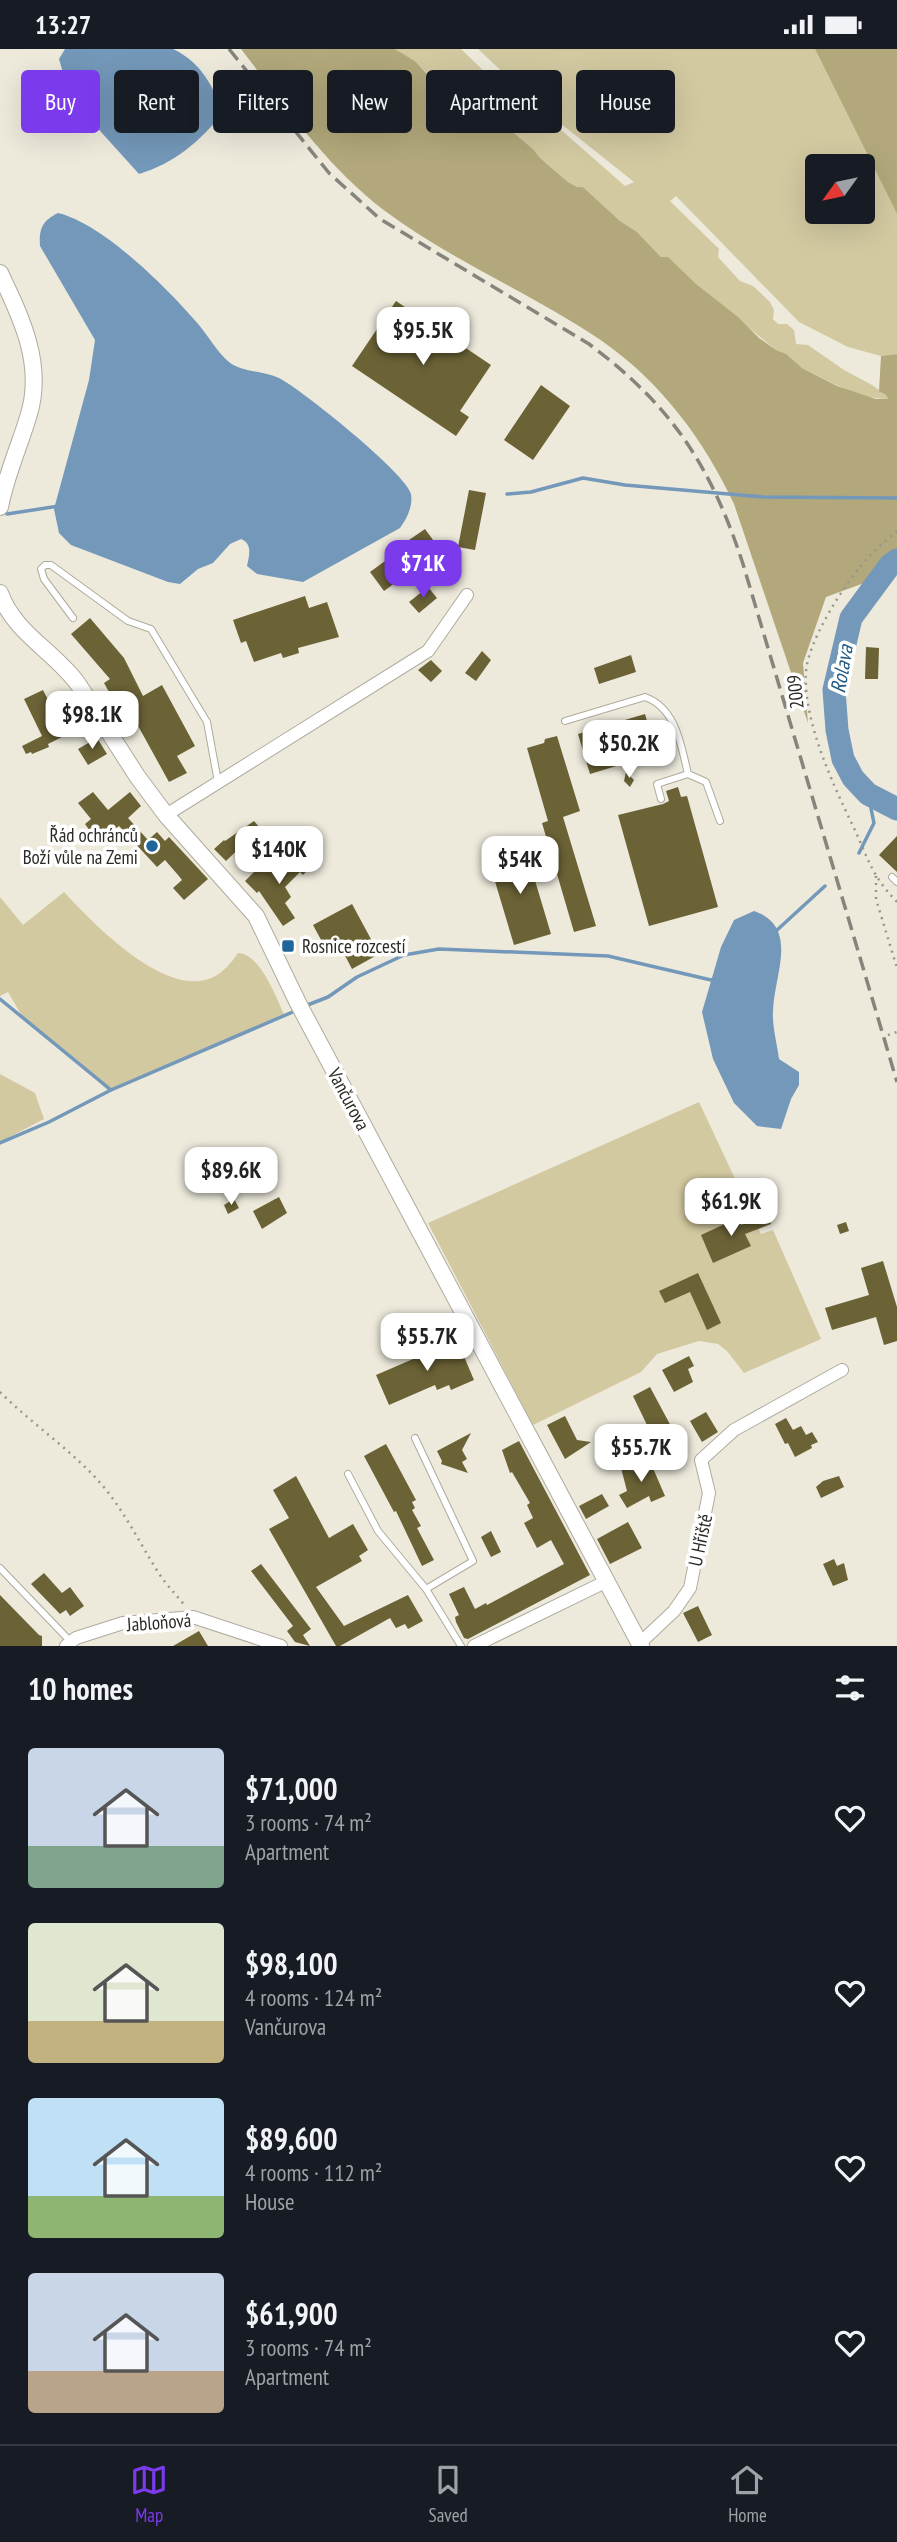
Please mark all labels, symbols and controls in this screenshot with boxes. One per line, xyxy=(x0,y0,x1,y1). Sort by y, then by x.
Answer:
text: 13:27 xyxy=(35,8,91,41)
chip: Buy xyxy=(21,70,100,133)
chip: Rent xyxy=(114,70,199,133)
chip: Filters xyxy=(213,70,313,133)
chip: New xyxy=(327,70,412,133)
chip: Apartment xyxy=(426,70,562,133)
chip: House xyxy=(576,70,675,133)
north arrow xyxy=(805,154,875,224)
map controls xyxy=(805,154,875,224)
pin: $95.5K xyxy=(366,307,480,367)
text: $95.5K xyxy=(393,315,453,344)
pin: $71K xyxy=(382,540,464,600)
text: $71K xyxy=(401,548,445,577)
water label: Rolava xyxy=(824,641,859,695)
street label: 2009 xyxy=(781,674,809,710)
pin: $98.1K xyxy=(35,691,149,751)
text: $98.1K xyxy=(62,699,122,728)
pin: $50.2K xyxy=(572,721,686,780)
text: $50.2K xyxy=(599,728,659,757)
place label: Řád ochránců Boží vůle na Zemi xyxy=(23,823,138,869)
pin: $140K xyxy=(230,827,328,886)
text: $140K xyxy=(251,834,307,863)
pin: $54K xyxy=(479,837,561,896)
marker: Řád ochránců Boží vůle na Zemi xyxy=(144,838,160,854)
text: $54K xyxy=(498,844,542,873)
place label: Rosnice rozcestí xyxy=(302,934,406,958)
marker: Rosnice rozcestí xyxy=(280,938,296,954)
street label: Vančurova xyxy=(322,1063,375,1134)
pin: $89.6K xyxy=(174,1147,288,1207)
text: $89.6K xyxy=(201,1155,261,1184)
pin: $61.9K xyxy=(674,1179,788,1238)
text: $61.9K xyxy=(701,1186,761,1215)
pin: $55.7K xyxy=(370,1313,484,1373)
text: $55.7K xyxy=(397,1321,457,1350)
pin: $55.7K xyxy=(584,1425,698,1484)
text: $55.7K xyxy=(611,1432,671,1461)
street label: U Hřiště xyxy=(683,1512,717,1568)
street label: Jabloňová xyxy=(125,1608,192,1636)
text: 10 homes xyxy=(28,1669,133,1708)
icon: filters xyxy=(831,1669,869,1707)
text: $71,000 xyxy=(245,1769,338,1808)
icon: home xyxy=(84,1776,168,1860)
icon: heart xyxy=(831,1799,869,1837)
text: 3 rooms · 74 m² xyxy=(245,1808,372,1837)
text: Apartment xyxy=(245,1837,329,1866)
text: $98,100 xyxy=(245,1944,338,1983)
icon: home xyxy=(84,1951,168,2035)
icon: heart xyxy=(831,1974,869,2012)
text: 4 rooms · 124 m² xyxy=(245,1983,382,2012)
text: Vančurova xyxy=(245,2012,326,2041)
text: $89,600 xyxy=(245,2119,338,2158)
icon: home xyxy=(84,2126,168,2210)
icon: heart xyxy=(831,2149,869,2187)
text: 4 rooms · 112 m² xyxy=(245,2158,382,2187)
text: House xyxy=(245,2187,295,2216)
text: $61,900 xyxy=(245,2294,338,2333)
icon: home xyxy=(84,2301,168,2385)
icon: heart xyxy=(831,2324,869,2362)
text: 3 rooms · 74 m² xyxy=(245,2333,372,2362)
text: Apartment xyxy=(245,2362,329,2391)
tab: Map xyxy=(130,2461,168,2527)
tab: Saved xyxy=(429,2461,468,2527)
tab: Home xyxy=(728,2461,767,2527)

